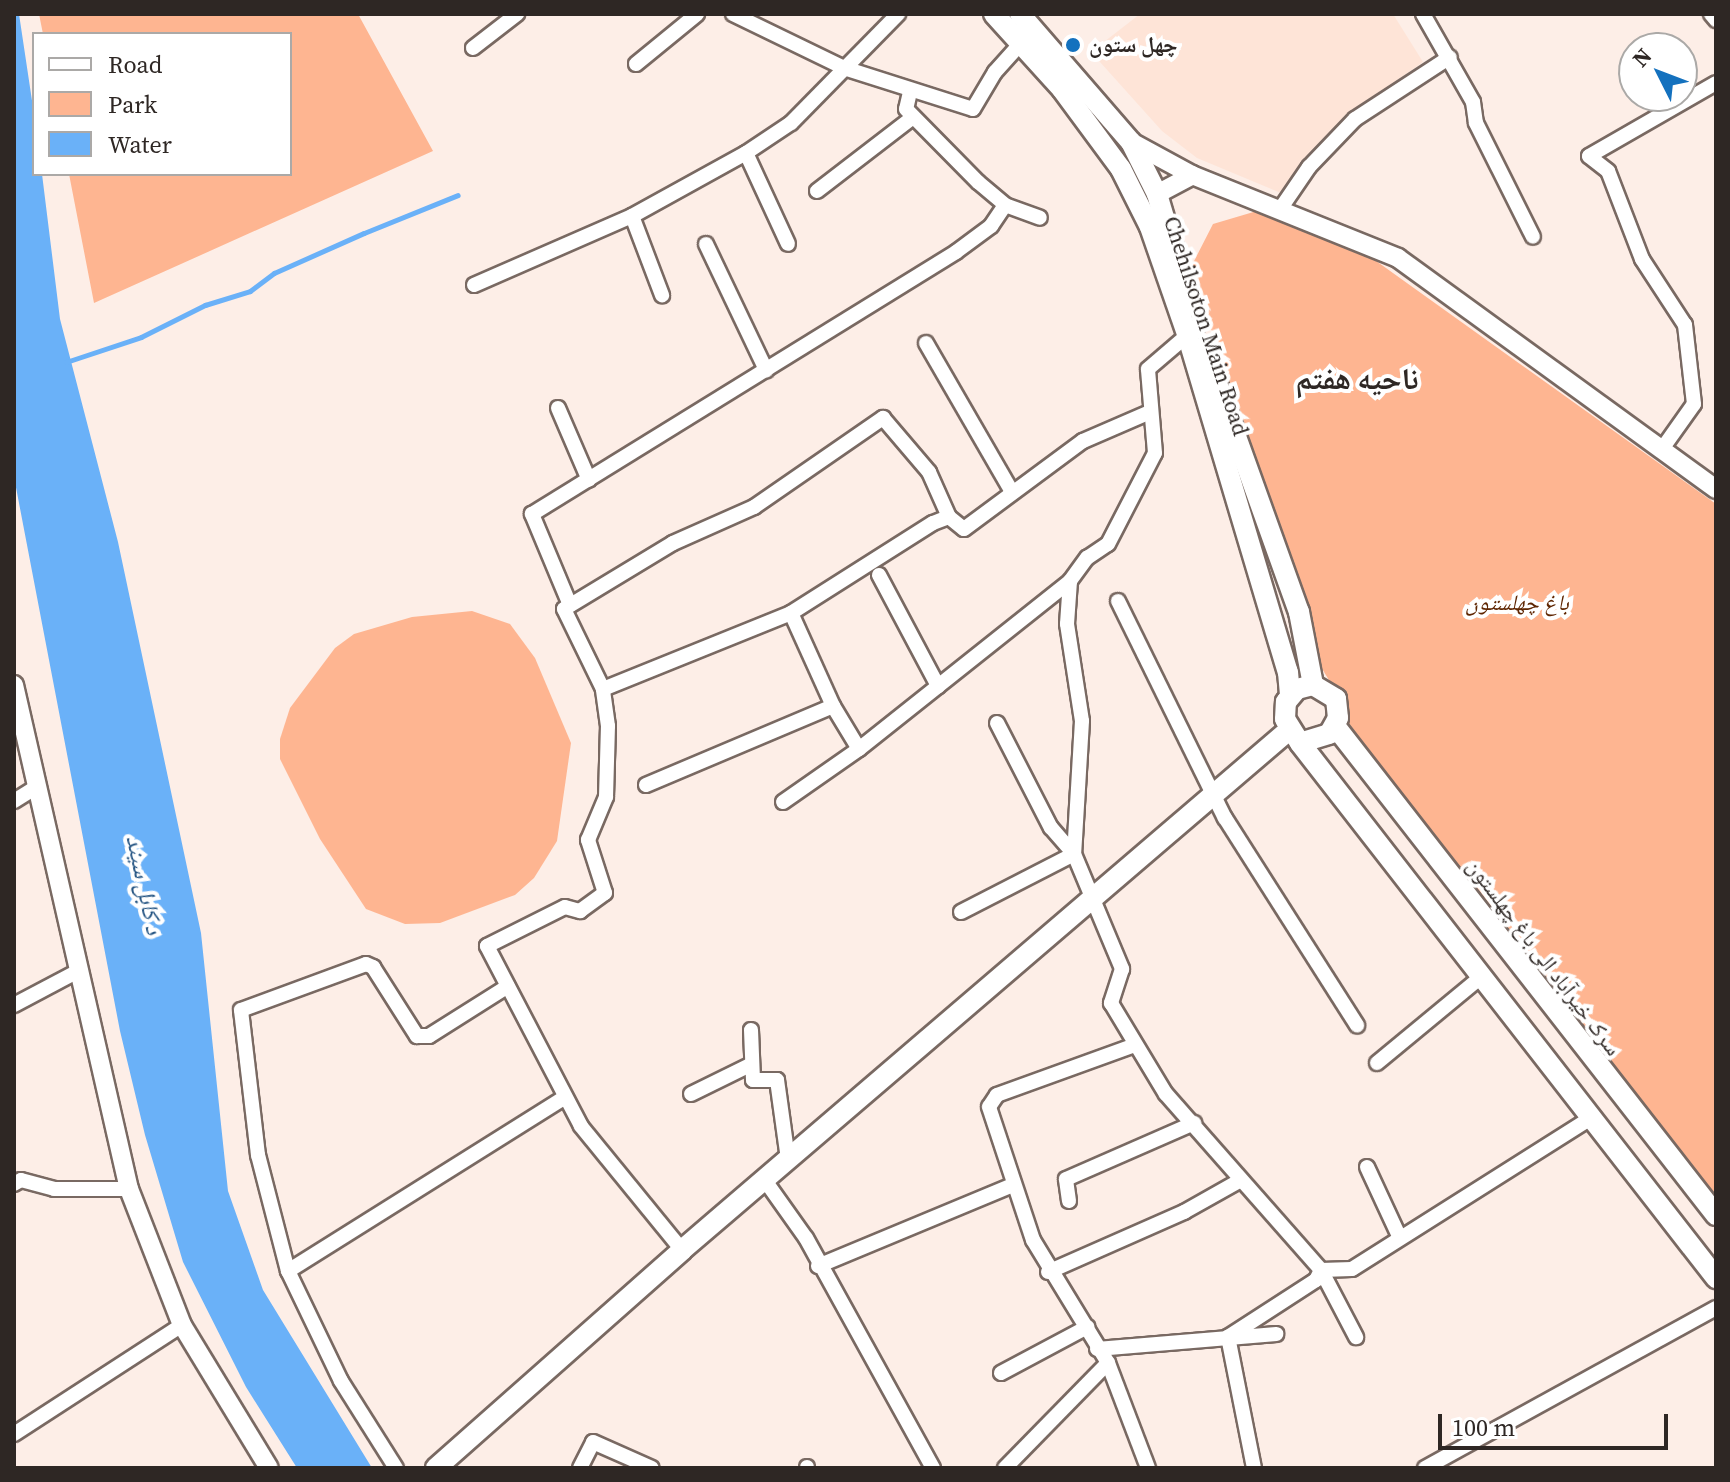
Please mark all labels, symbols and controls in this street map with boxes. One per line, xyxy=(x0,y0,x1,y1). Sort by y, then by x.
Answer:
legend xyxy=(32,32,292,176)
place label: چهل ستون xyxy=(1089,32,1178,58)
north arrow xyxy=(1618,32,1698,112)
marker: چهل ستون xyxy=(1064,36,1082,54)
text: N xyxy=(1625,41,1658,73)
text: Road xyxy=(108,48,162,81)
text: Park xyxy=(108,88,157,121)
text: Water xyxy=(108,128,172,161)
street label: Chehilsoton Main Road xyxy=(1158,213,1254,439)
district label: ناحیه هفتم xyxy=(1296,361,1418,397)
park label: باغ چهلستون xyxy=(1465,590,1569,616)
water label: د کابل سيند xyxy=(120,833,170,937)
street label: سرک خیرآباد الی باغ چهلستون xyxy=(1461,853,1627,1061)
scale bar xyxy=(1442,1398,1672,1448)
text: 100 m xyxy=(1452,1411,1515,1444)

